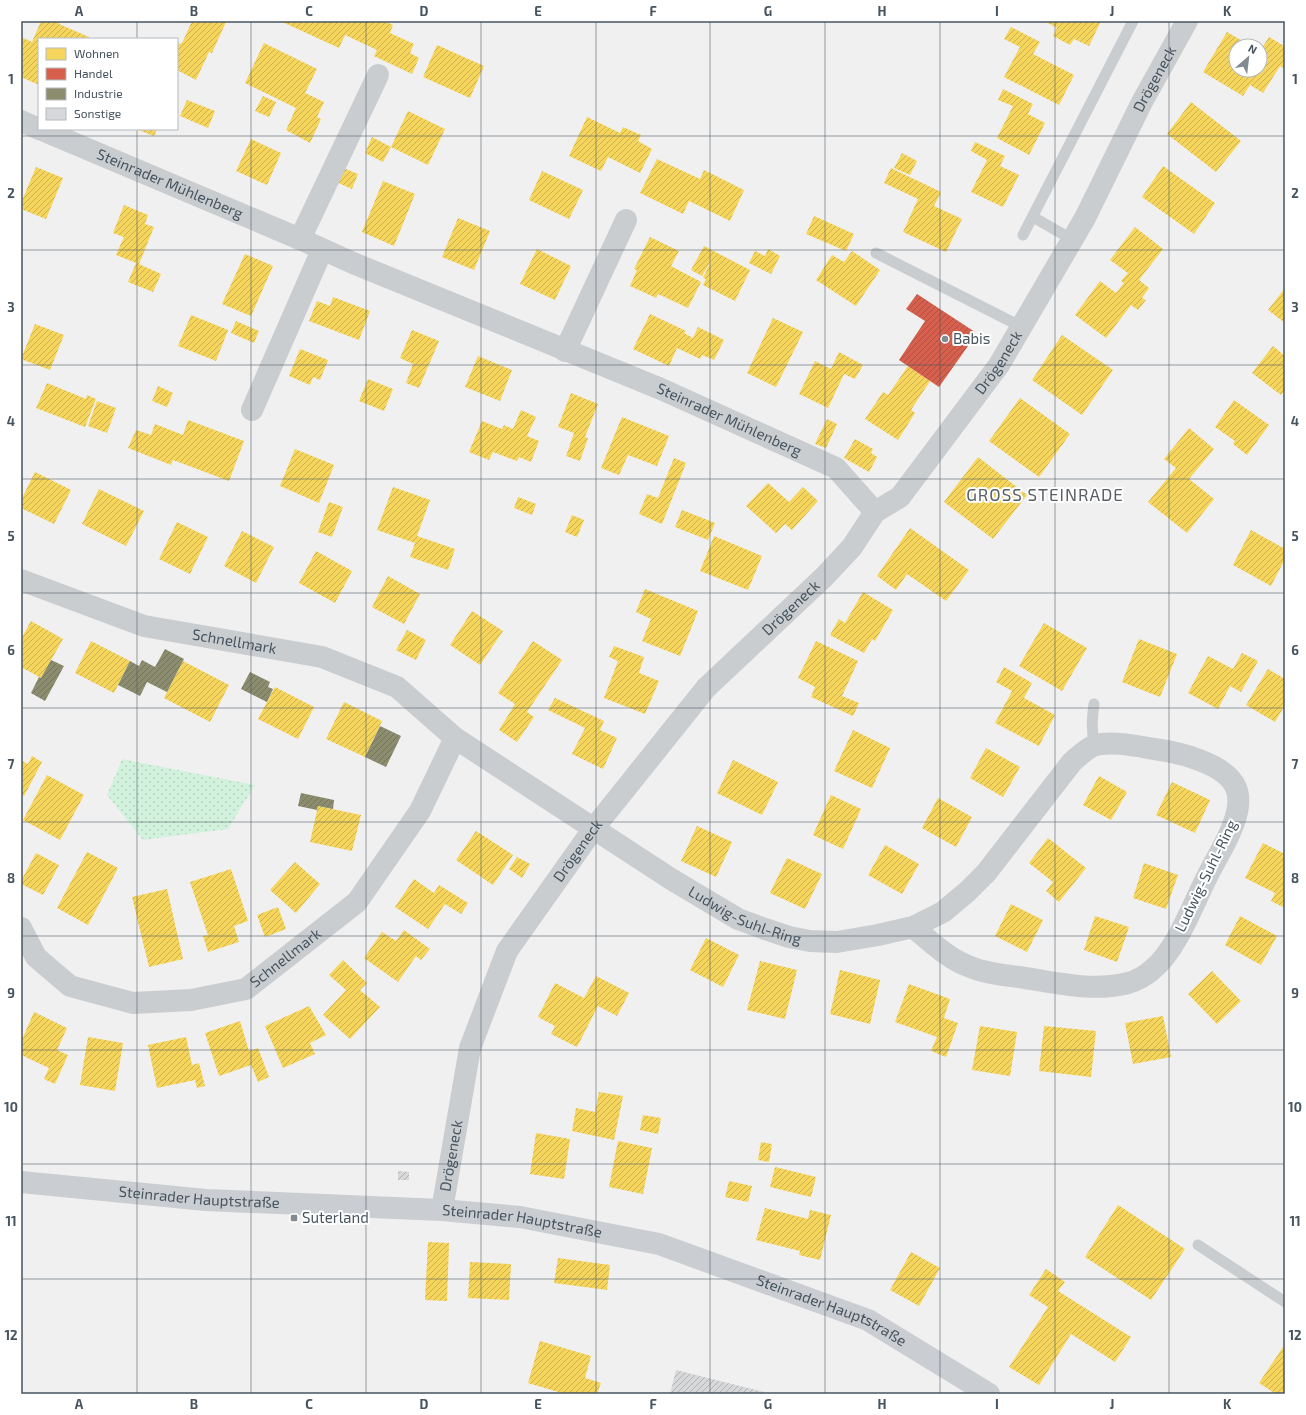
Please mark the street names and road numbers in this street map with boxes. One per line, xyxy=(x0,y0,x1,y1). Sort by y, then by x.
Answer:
street label: Drögeneck xyxy=(1129,42,1179,115)
street label: Steinrader Mühlenberg xyxy=(94,144,247,222)
street label: Drögeneck xyxy=(970,327,1025,397)
street label: Steinrader Mühlenberg xyxy=(654,378,805,460)
street label: Drögeneck xyxy=(758,576,823,639)
street label: Schnellmark xyxy=(191,625,278,657)
street label: Drögeneck xyxy=(549,815,606,885)
street label: Ludwig-Suhl-Ring xyxy=(1170,816,1240,935)
street label: Ludwig-Suhl-Ring xyxy=(686,882,804,947)
street label: Schnellmark xyxy=(246,924,324,991)
street label: Drögeneck xyxy=(435,1118,465,1193)
street label: Steinrader Hauptstraße xyxy=(118,1182,280,1211)
street label: Steinrader Hauptstraße xyxy=(441,1200,604,1241)
street label: Steinrader Hauptstraße xyxy=(754,1270,910,1349)

